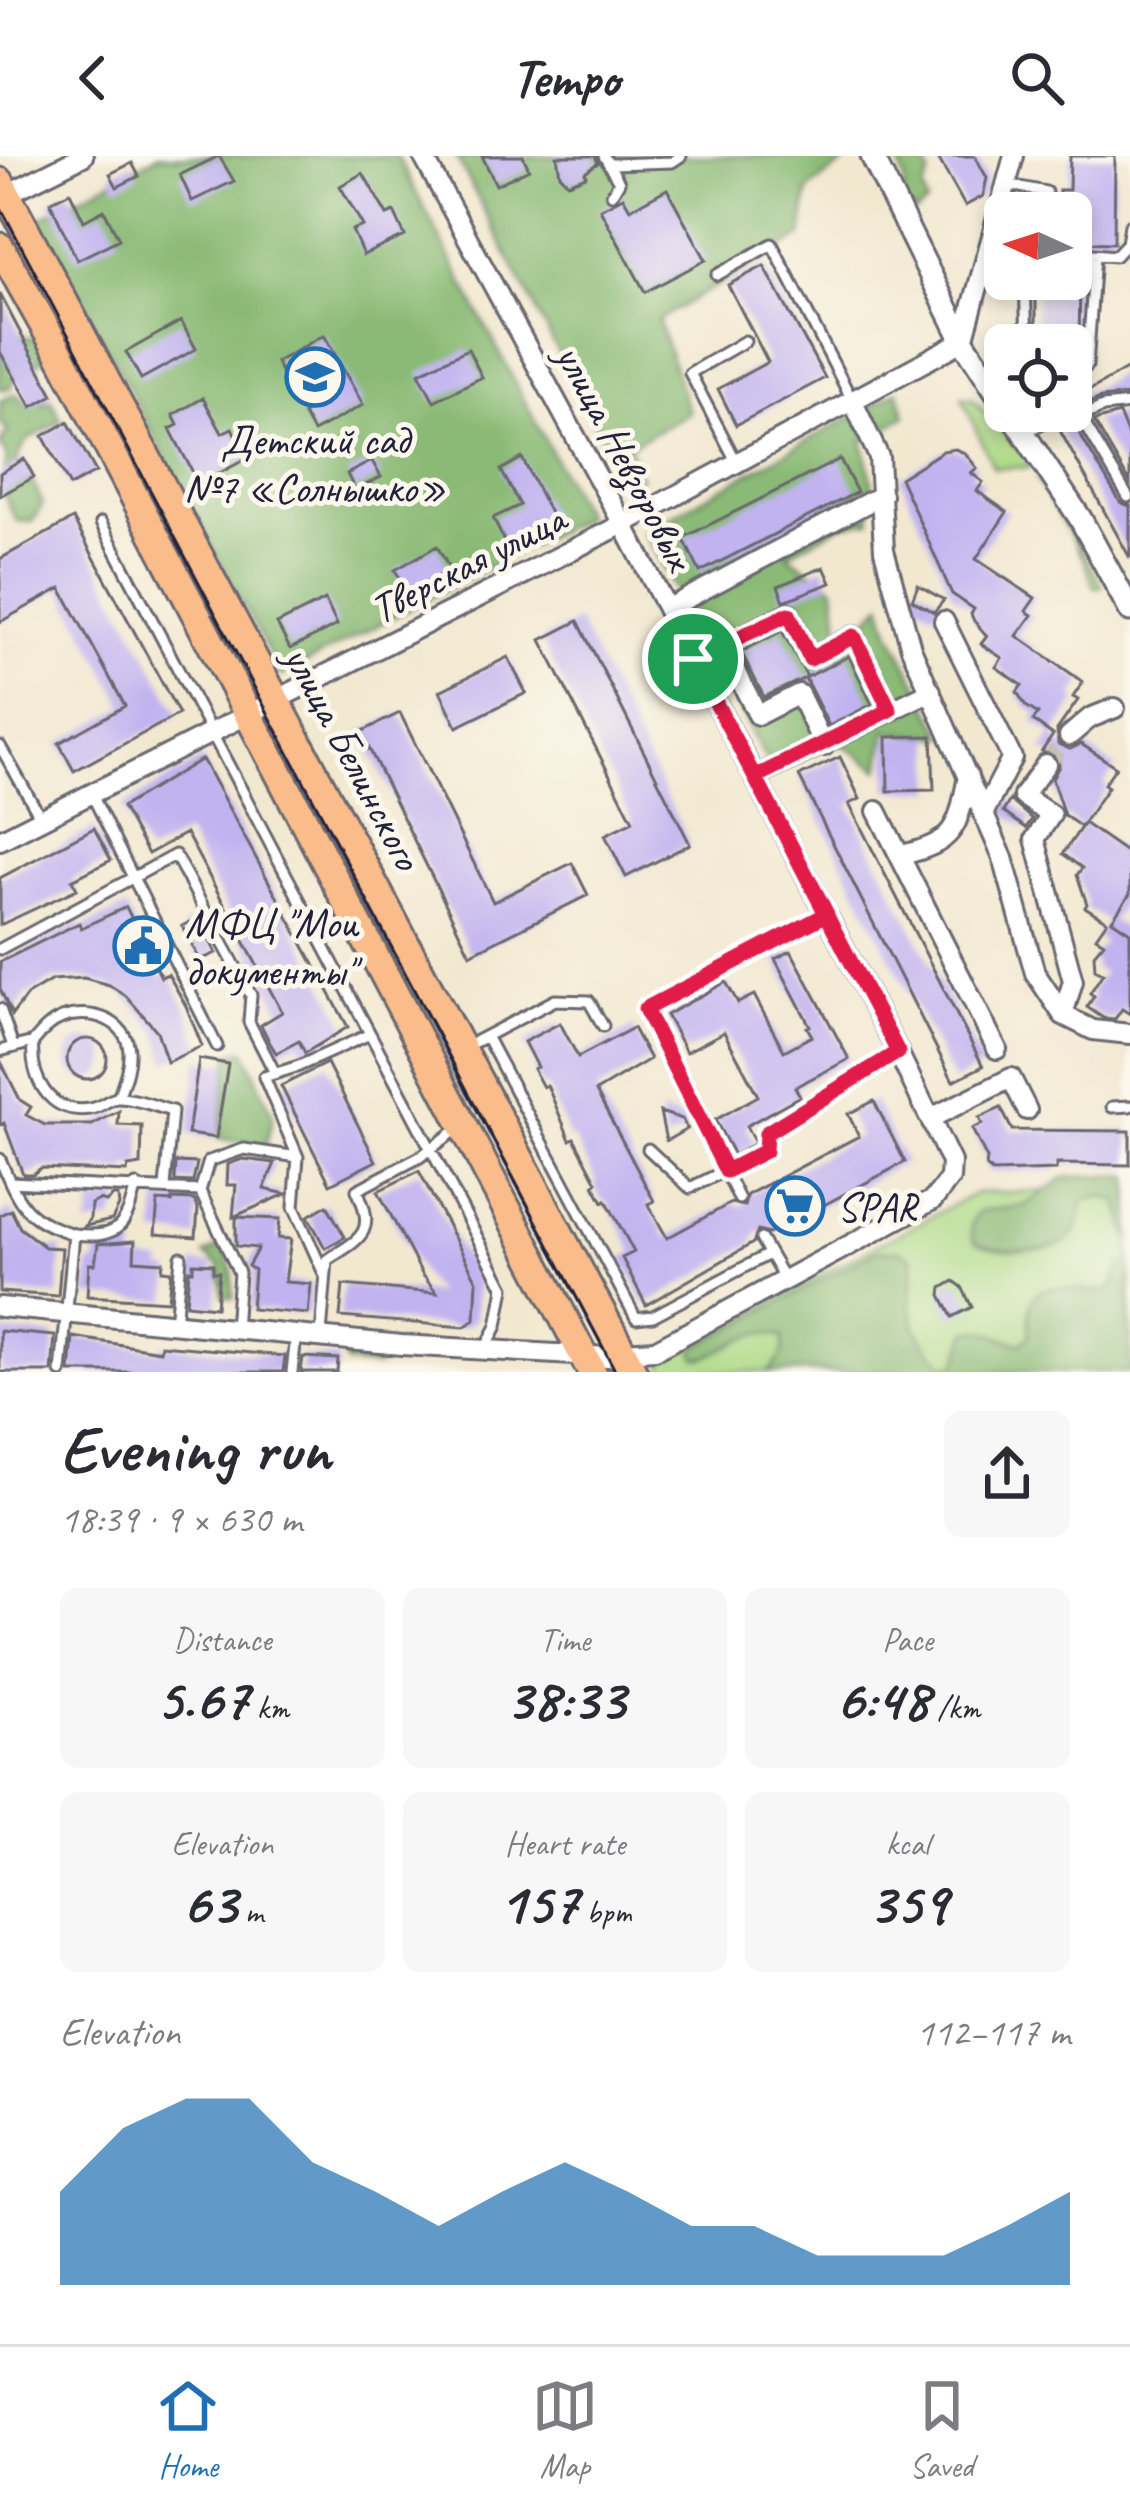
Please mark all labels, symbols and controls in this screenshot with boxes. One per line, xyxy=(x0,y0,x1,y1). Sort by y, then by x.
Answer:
text: Tempo xyxy=(511,44,619,112)
icon: back xyxy=(60,45,126,111)
icon: search xyxy=(1004,45,1070,111)
north arrow xyxy=(984,192,1092,300)
map controls xyxy=(984,192,1092,432)
button: locate xyxy=(984,324,1092,432)
street label: улица Невзоровых xyxy=(542,332,708,582)
school or university icon: Детский сад №7 «Солнышко» xyxy=(284,346,346,408)
place label: Детский сад №7 «Солнышко» xyxy=(184,414,446,515)
street label: Тверская улица xyxy=(361,491,577,636)
pin xyxy=(642,608,744,710)
icon: arrive xyxy=(660,626,726,692)
street label: улица Белинского xyxy=(270,634,435,881)
place label: МФЦ "Мои документы" xyxy=(185,897,363,998)
public building icon: МФЦ "Мои документы" xyxy=(112,915,174,977)
supermarket icon: SPAR xyxy=(764,1175,826,1237)
place label: SPAR xyxy=(837,1181,920,1234)
text: Evening run xyxy=(60,1408,330,1491)
button: share xyxy=(944,1411,1070,1537)
text: 18:39 · 9 × 630 m xyxy=(60,1495,302,1544)
text: Distance xyxy=(173,1619,272,1661)
text: Time xyxy=(540,1619,590,1661)
text: Pace xyxy=(882,1619,933,1661)
text: 5.67 xyxy=(156,1661,249,1737)
text: 38:33 xyxy=(505,1661,625,1737)
text: 6:48 xyxy=(835,1661,929,1737)
text: km xyxy=(249,1687,289,1729)
text: /km xyxy=(929,1687,980,1729)
text: Elevation xyxy=(172,1823,273,1865)
text: Heart rate xyxy=(505,1823,625,1865)
text: kcal xyxy=(886,1823,929,1865)
text: 63 xyxy=(181,1865,237,1941)
text: 157 xyxy=(498,1865,578,1941)
text: 359 xyxy=(868,1865,947,1941)
text: m xyxy=(237,1891,263,1933)
text: bpm xyxy=(578,1891,632,1933)
text: Elevation xyxy=(60,2008,180,2057)
text: 112–117 m xyxy=(916,2008,1070,2057)
tab: Home xyxy=(155,2373,221,2487)
tab: Map xyxy=(532,2373,598,2487)
tab: Saved xyxy=(909,2373,975,2487)

